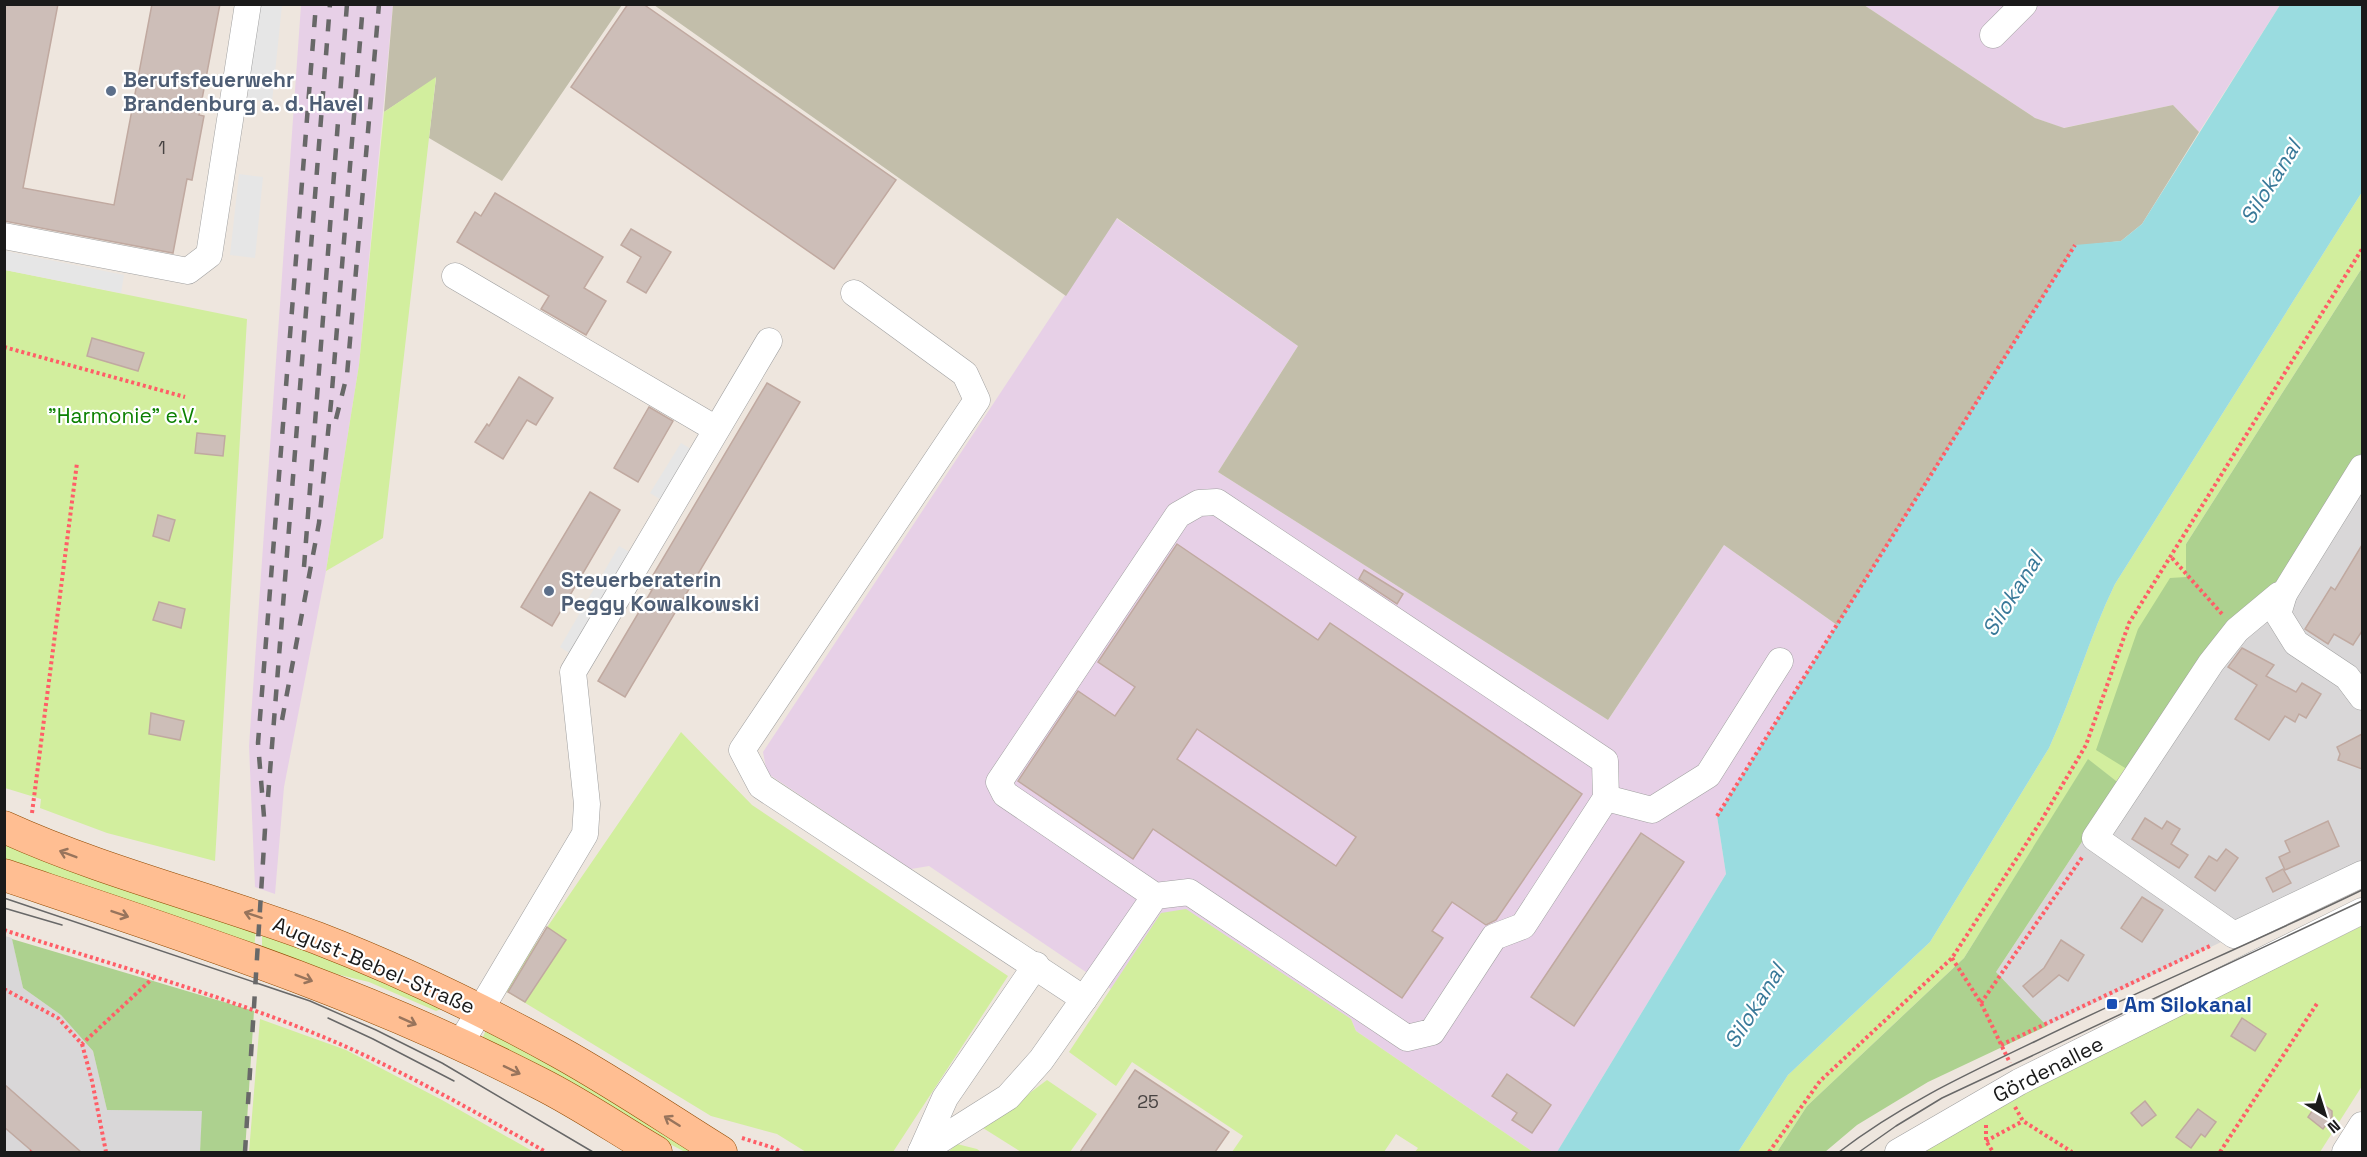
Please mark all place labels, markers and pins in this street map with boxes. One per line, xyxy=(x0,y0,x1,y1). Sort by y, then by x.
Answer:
place label: Berufsfeuerwehr Brandenburg a. d. Havel xyxy=(123,66,363,117)
marker: Berufsfeuerwehr Brandenburg a. d. Havel xyxy=(104,84,118,98)
place label: Steuerberaterin Peggy Kowalkowski xyxy=(561,566,759,617)
marker: Steuerberaterin Peggy Kowalkowski xyxy=(542,584,556,598)
place label: Am Silokanal xyxy=(2124,991,2252,1018)
marker: Am Silokanal xyxy=(2105,997,2119,1011)

